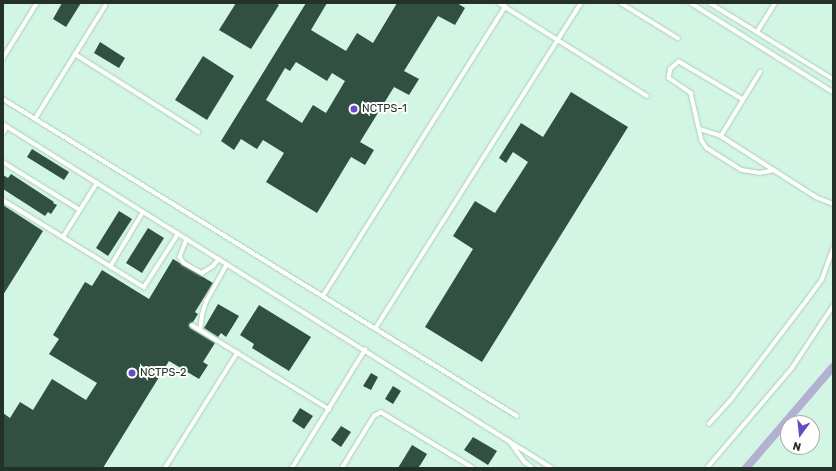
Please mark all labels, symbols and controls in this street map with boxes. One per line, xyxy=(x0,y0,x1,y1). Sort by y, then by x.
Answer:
place label: NCTPS-1 xyxy=(362,102,407,116)
marker: NCTPS-1 xyxy=(349,104,359,114)
place label: NCTPS-2 xyxy=(140,366,187,380)
marker: NCTPS-2 xyxy=(127,368,137,378)
north arrow xyxy=(780,415,820,455)
text: N xyxy=(792,439,803,453)

